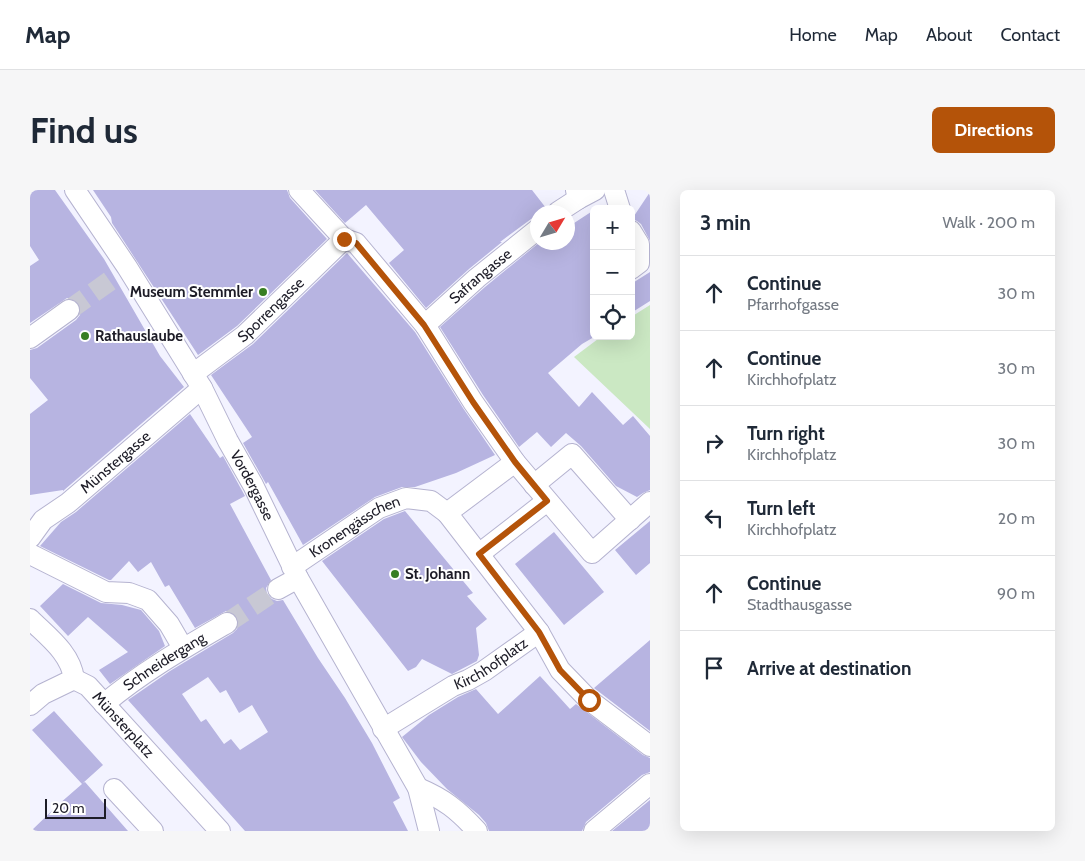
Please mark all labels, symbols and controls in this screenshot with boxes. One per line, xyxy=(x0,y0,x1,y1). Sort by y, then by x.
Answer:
text: Map xyxy=(25,20,71,49)
text: Home xyxy=(789,24,837,46)
text: Map xyxy=(865,24,898,46)
text: About xyxy=(926,24,972,46)
text: Contact xyxy=(1000,24,1060,46)
button: Directions xyxy=(932,107,1055,153)
text: Find us xyxy=(30,109,138,152)
north arrow xyxy=(530,205,575,250)
map controls xyxy=(590,205,635,340)
button: + xyxy=(590,205,635,250)
text: 3 min xyxy=(700,210,751,235)
text: Walk · 200 m xyxy=(943,213,1035,232)
route end xyxy=(333,228,356,251)
street label: Safrangasse xyxy=(446,245,516,308)
button: − xyxy=(590,250,635,295)
text: Continue xyxy=(747,272,821,295)
street label: Sporrengasse xyxy=(234,274,308,346)
icon: ahead xyxy=(700,279,728,307)
place label: Museum Stemmler xyxy=(130,283,253,301)
text: 30 m xyxy=(998,284,1035,303)
marker: Museum Stemmler xyxy=(257,286,269,298)
button: locate xyxy=(590,295,635,340)
text: Pfarrhofgasse xyxy=(747,295,839,314)
place label: Rathauslaube xyxy=(95,327,183,345)
marker: Rathauslaube xyxy=(79,330,91,342)
text: Continue xyxy=(747,347,821,370)
icon: ahead xyxy=(700,354,728,382)
text: 30 m xyxy=(998,359,1035,378)
text: Kirchhofplatz xyxy=(747,370,836,389)
text: Turn right xyxy=(747,422,825,445)
street label: Münstergasse xyxy=(77,427,154,497)
icon: right xyxy=(700,429,728,457)
text: 30 m xyxy=(998,434,1035,453)
text: Kirchhofplatz xyxy=(747,445,836,464)
street label: Vordergasse xyxy=(226,447,278,524)
street label: Kronengässchen xyxy=(306,492,403,562)
text: Turn left xyxy=(747,497,815,520)
icon: left xyxy=(700,504,728,532)
text: 20 m xyxy=(998,509,1035,528)
text: Kirchhofplatz xyxy=(747,520,836,539)
place label: St. Johann xyxy=(405,565,470,583)
marker: St. Johann xyxy=(389,568,401,580)
text: Continue xyxy=(747,572,821,595)
icon: ahead xyxy=(700,579,728,607)
text: 90 m xyxy=(997,584,1035,603)
text: Stadthausgasse xyxy=(747,595,852,614)
street label: Schneidergang xyxy=(120,628,209,695)
street label: Kirchhofplatz xyxy=(451,634,531,694)
icon: arrive xyxy=(700,654,728,682)
text: Arrive at destination xyxy=(747,657,911,680)
street label: Münsterplatz xyxy=(89,688,158,761)
route start xyxy=(578,689,601,712)
scale bar xyxy=(45,796,106,819)
text: 20 m xyxy=(52,799,85,817)

